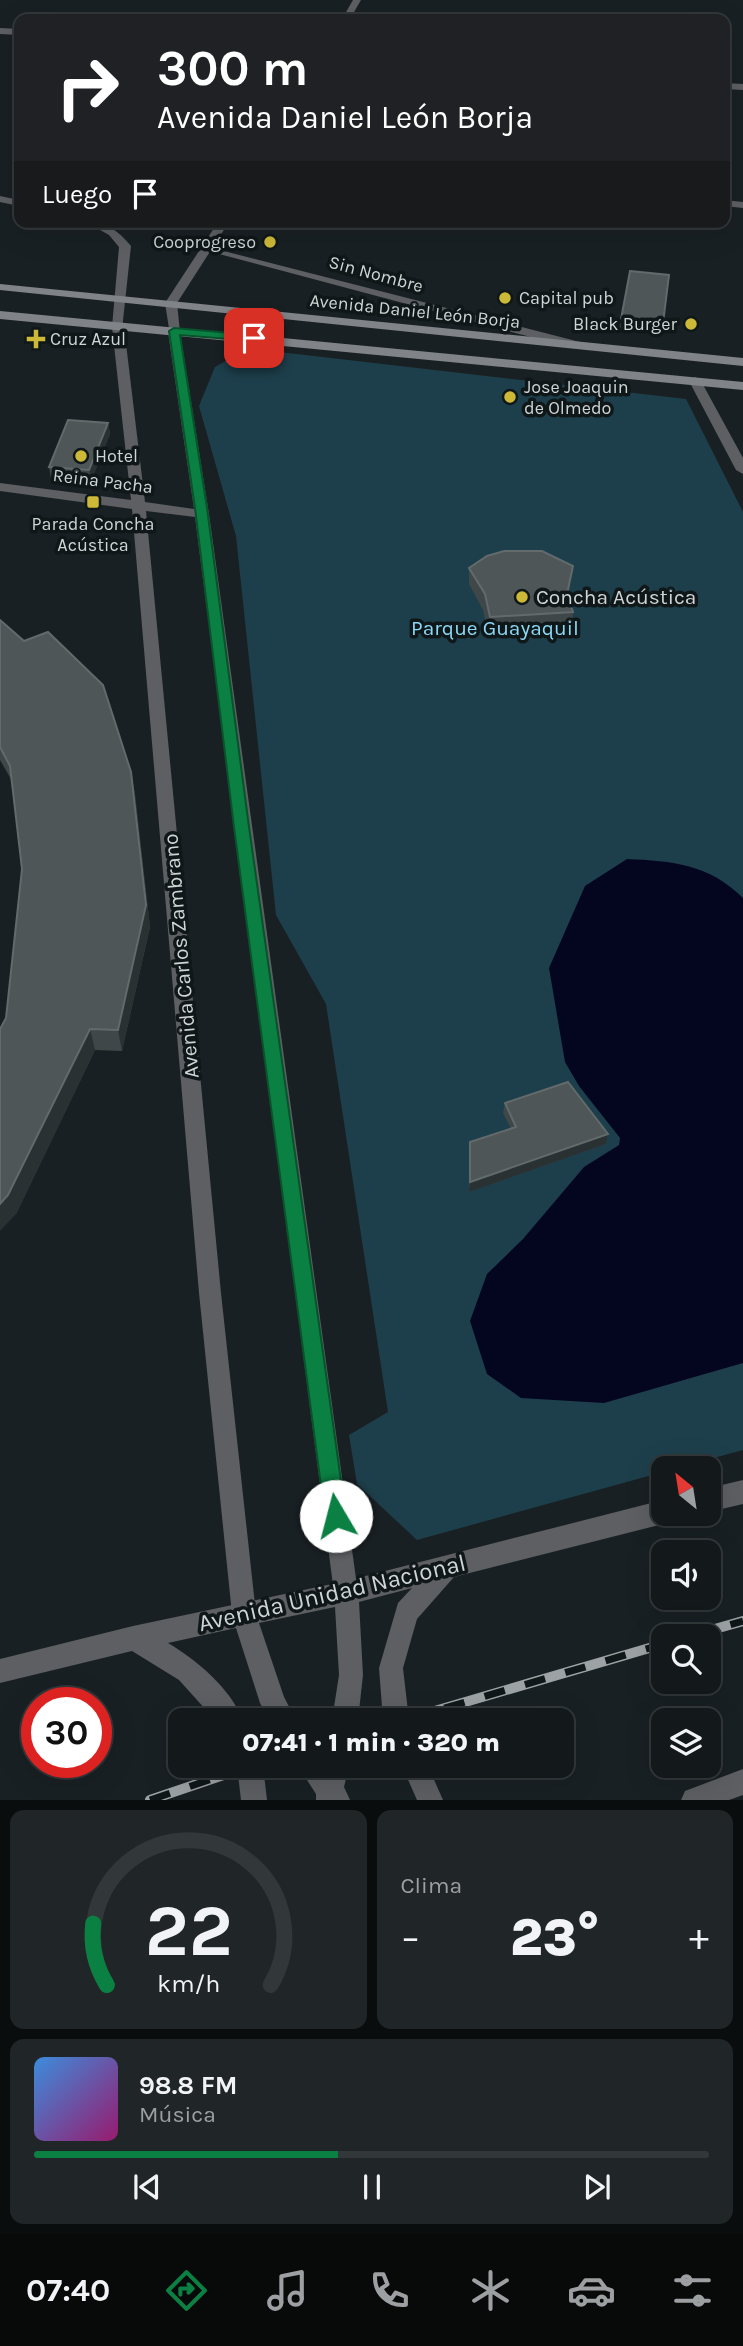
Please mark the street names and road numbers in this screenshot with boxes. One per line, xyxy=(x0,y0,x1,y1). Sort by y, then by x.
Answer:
street label: Sin Nombre xyxy=(326,251,426,297)
street label: Avenida Daniel León Borja xyxy=(309,289,521,333)
street label: Reina Pacha xyxy=(52,464,154,498)
street label: Avenida Carlos Zambrano xyxy=(158,833,204,1079)
street label: Avenida Unidad Nacional xyxy=(195,1549,469,1637)

